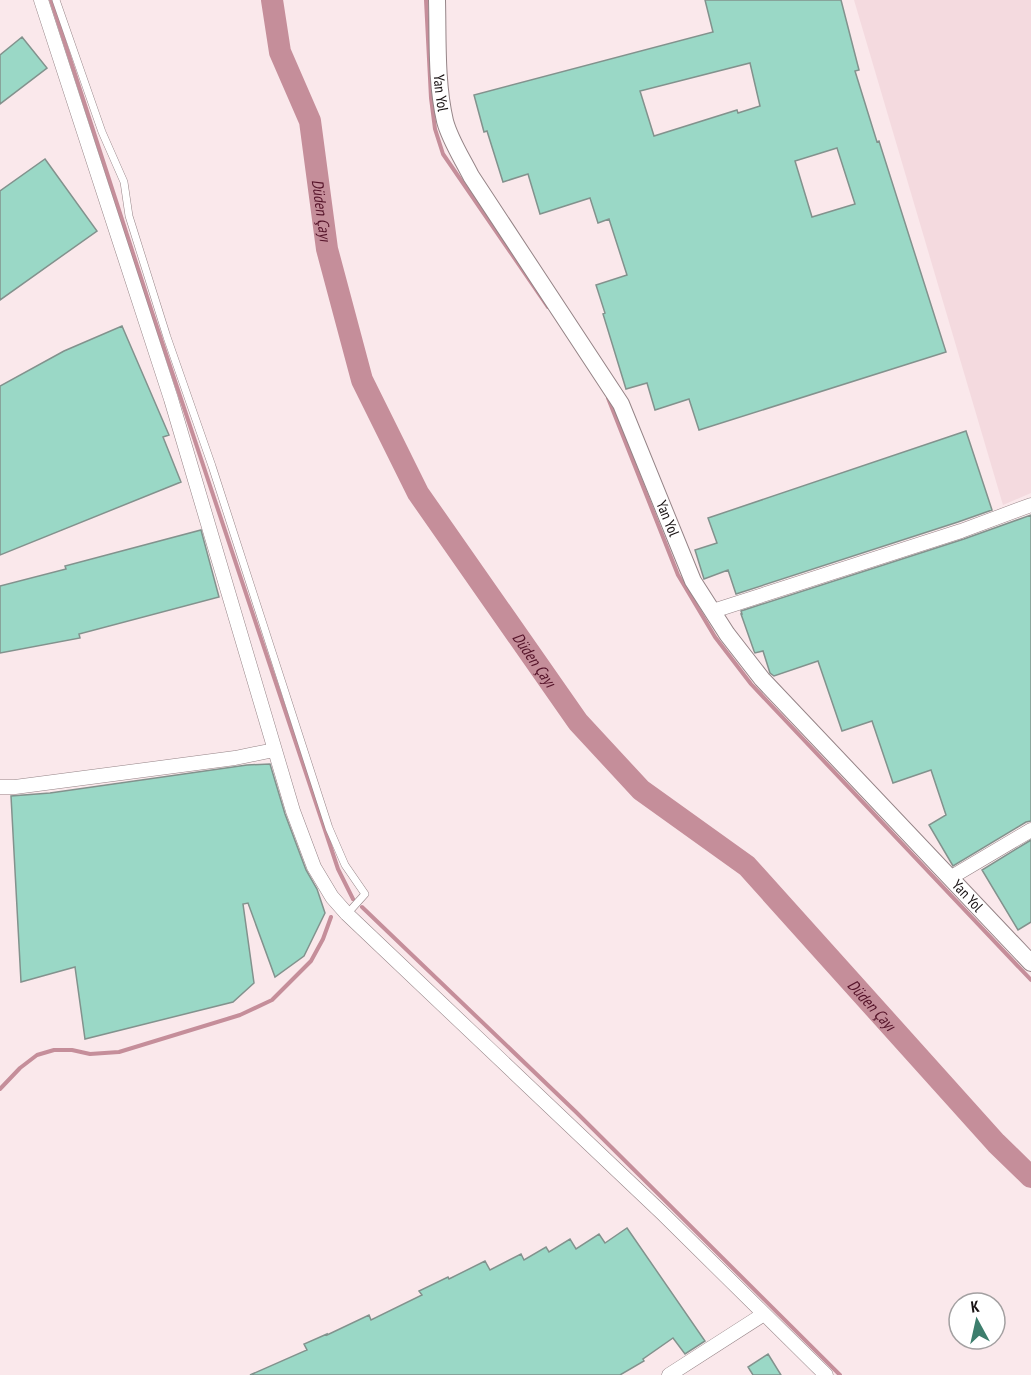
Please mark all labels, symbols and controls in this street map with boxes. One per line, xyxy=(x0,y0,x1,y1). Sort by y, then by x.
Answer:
street label: Yan Yol xyxy=(430,74,453,113)
water label: Düden Çayı xyxy=(308,178,336,244)
street label: Yan Yol xyxy=(652,498,684,540)
water label: Düden Çayı xyxy=(508,628,561,692)
street label: Yan Yol xyxy=(948,875,988,916)
water label: Düden Çayı xyxy=(844,975,901,1036)
north arrow xyxy=(947,1291,1007,1351)
text: K xyxy=(969,1296,981,1317)

